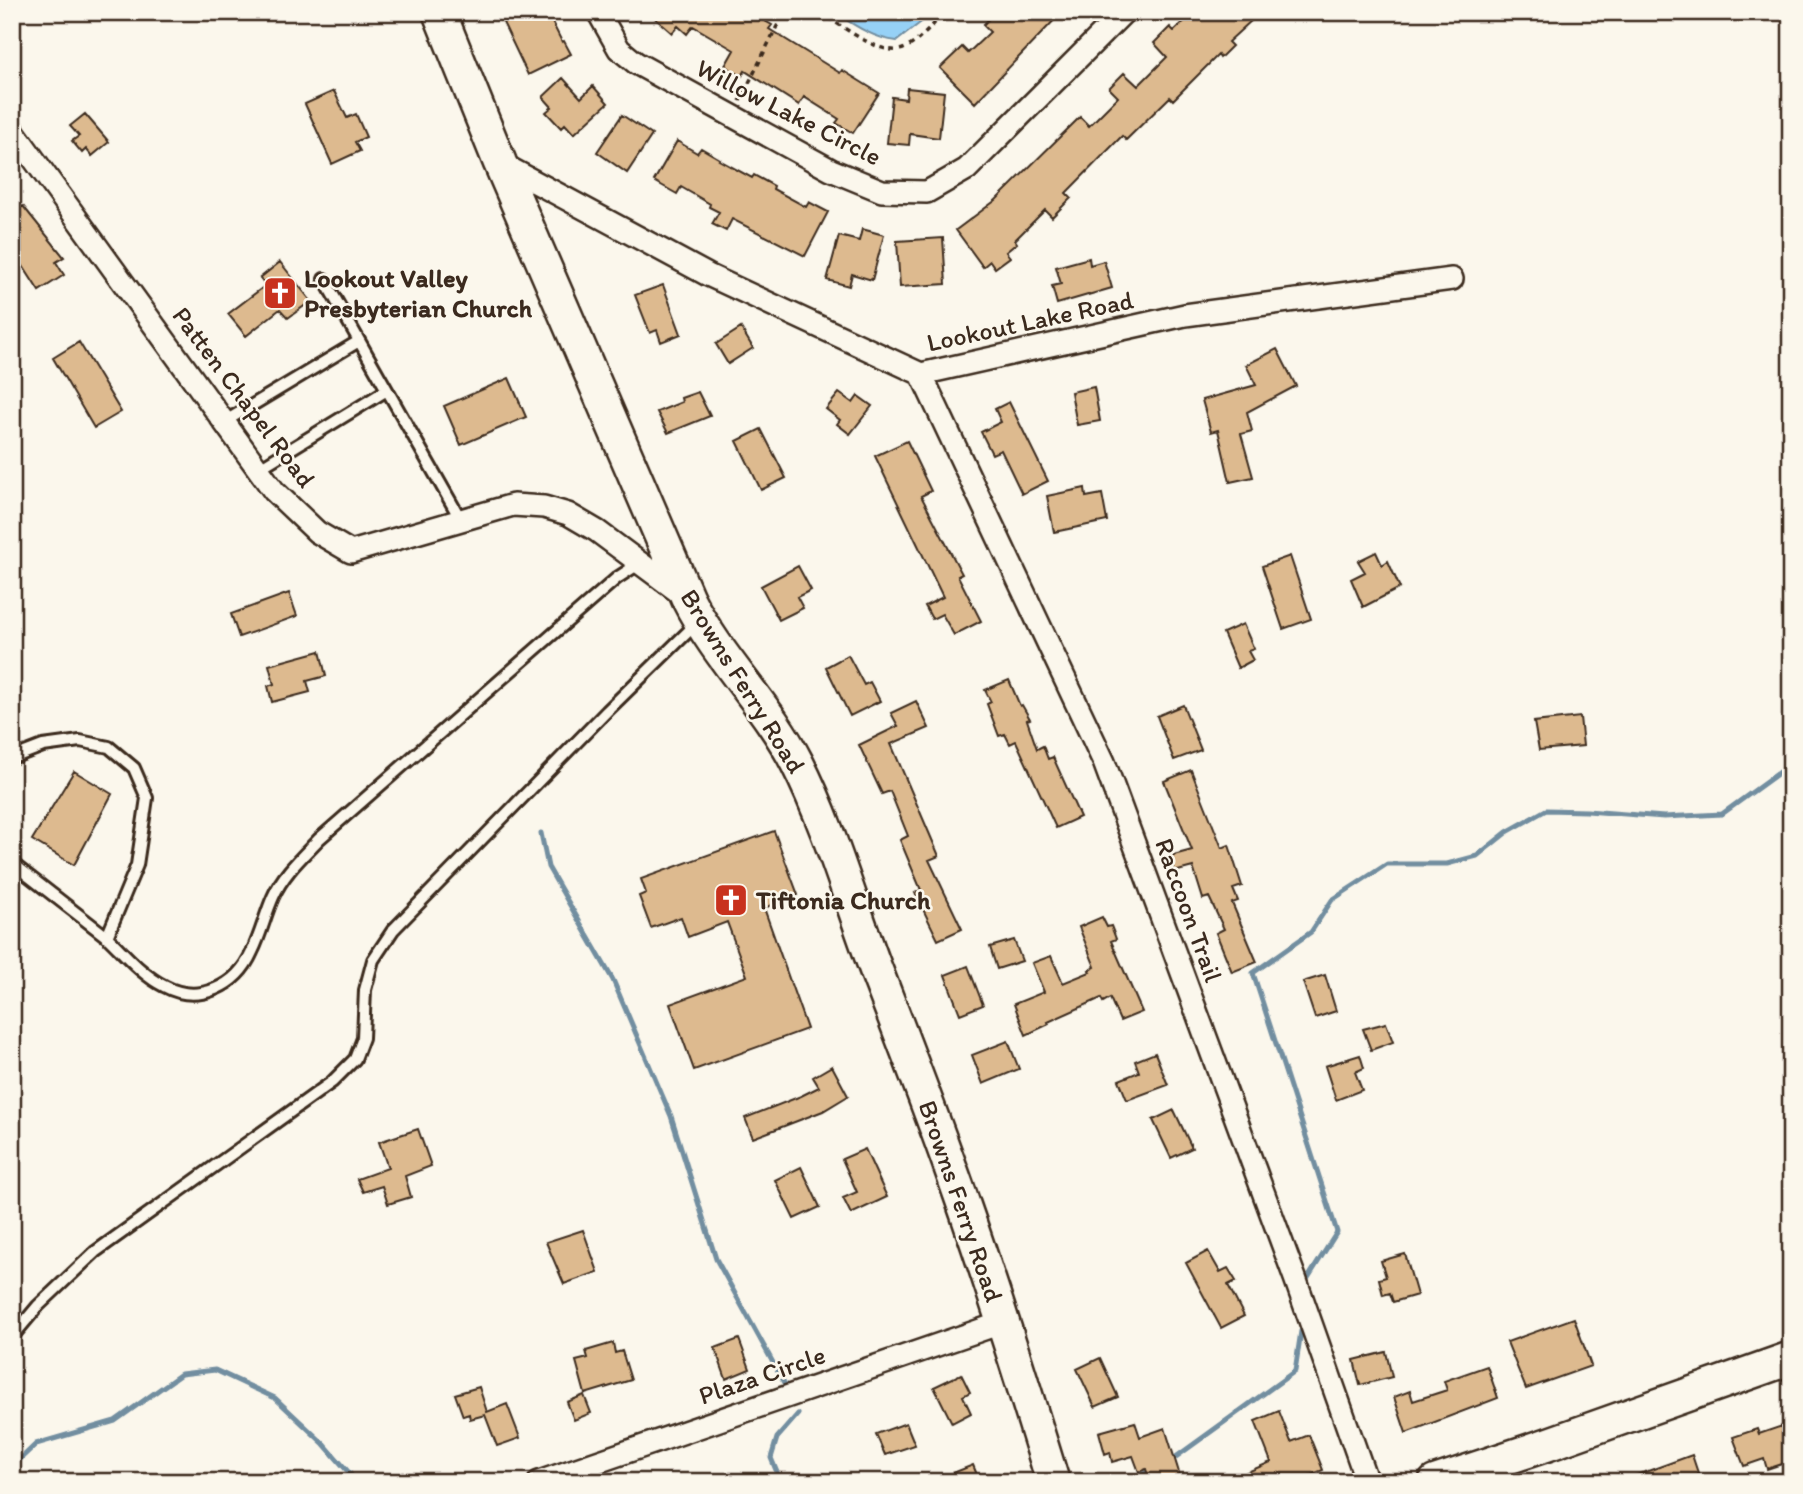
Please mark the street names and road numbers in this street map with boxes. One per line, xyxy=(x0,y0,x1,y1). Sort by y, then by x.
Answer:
street label: Willow Lake Circle xyxy=(691,52,887,172)
street label: Lookout Lake Road xyxy=(924,283,1137,359)
street label: Patten Chapel Road xyxy=(166,300,322,494)
street label: Browns Ferry Road xyxy=(674,583,813,779)
street label: Raccoon Trail xyxy=(1148,834,1230,986)
street label: Browns Ferry Road xyxy=(912,1096,1010,1306)
street label: Plaza Circle xyxy=(694,1338,830,1412)

